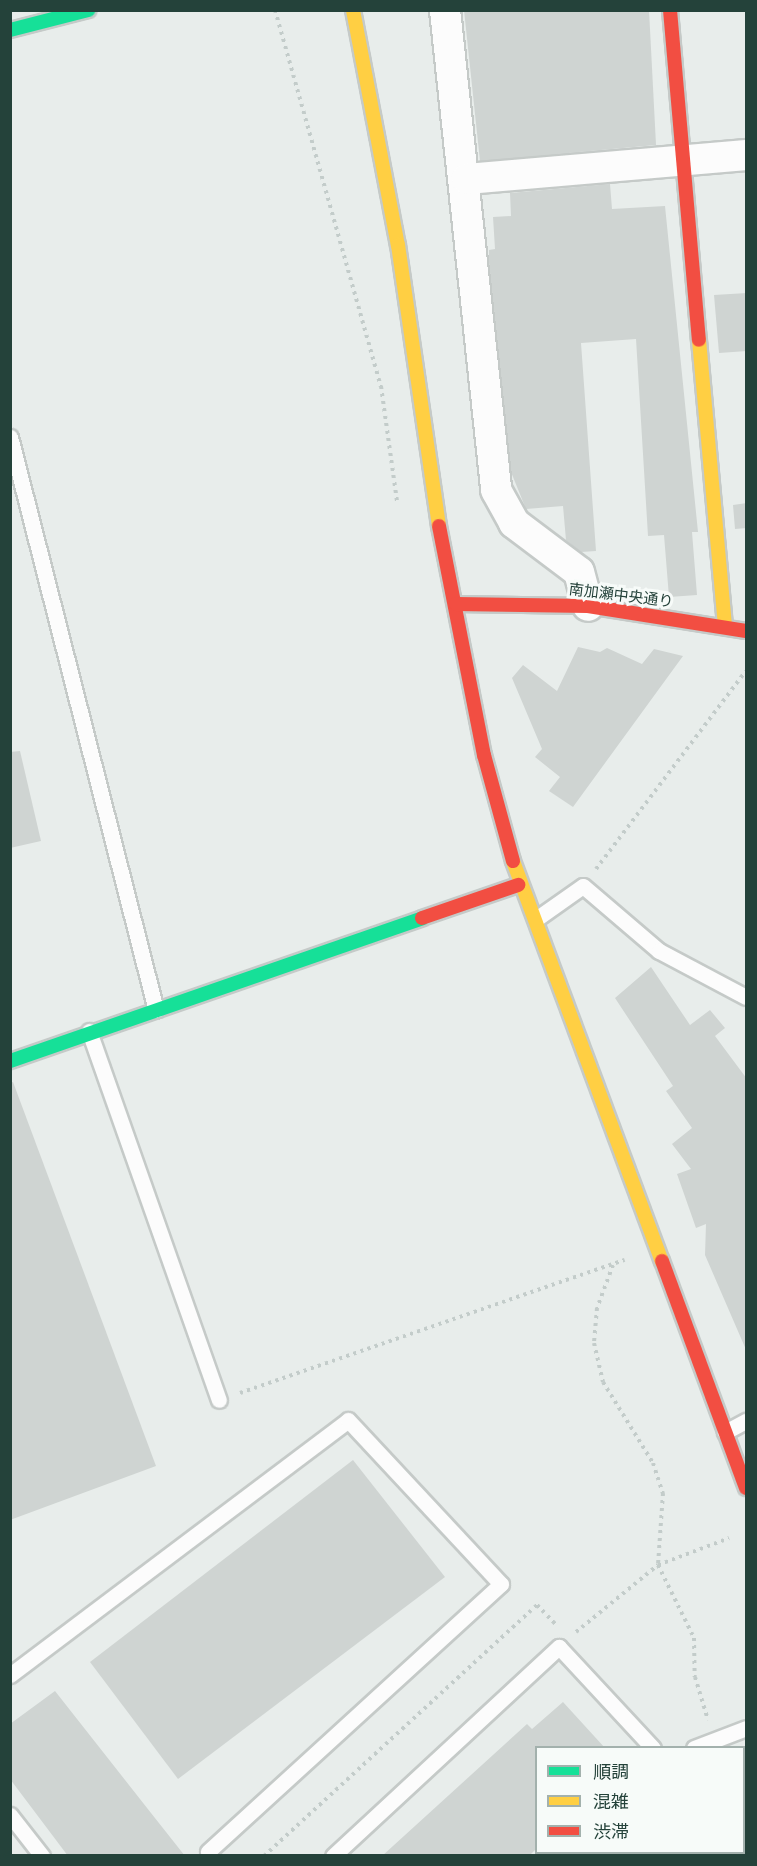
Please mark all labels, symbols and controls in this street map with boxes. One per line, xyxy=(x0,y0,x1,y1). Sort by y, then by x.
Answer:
street label: 南加瀬中央通り xyxy=(568,581,674,611)
legend xyxy=(535,1746,745,1854)
text: 順調 xyxy=(593,1760,629,1785)
text: 混雑 xyxy=(593,1790,629,1815)
text: 渋滞 xyxy=(593,1820,629,1845)

